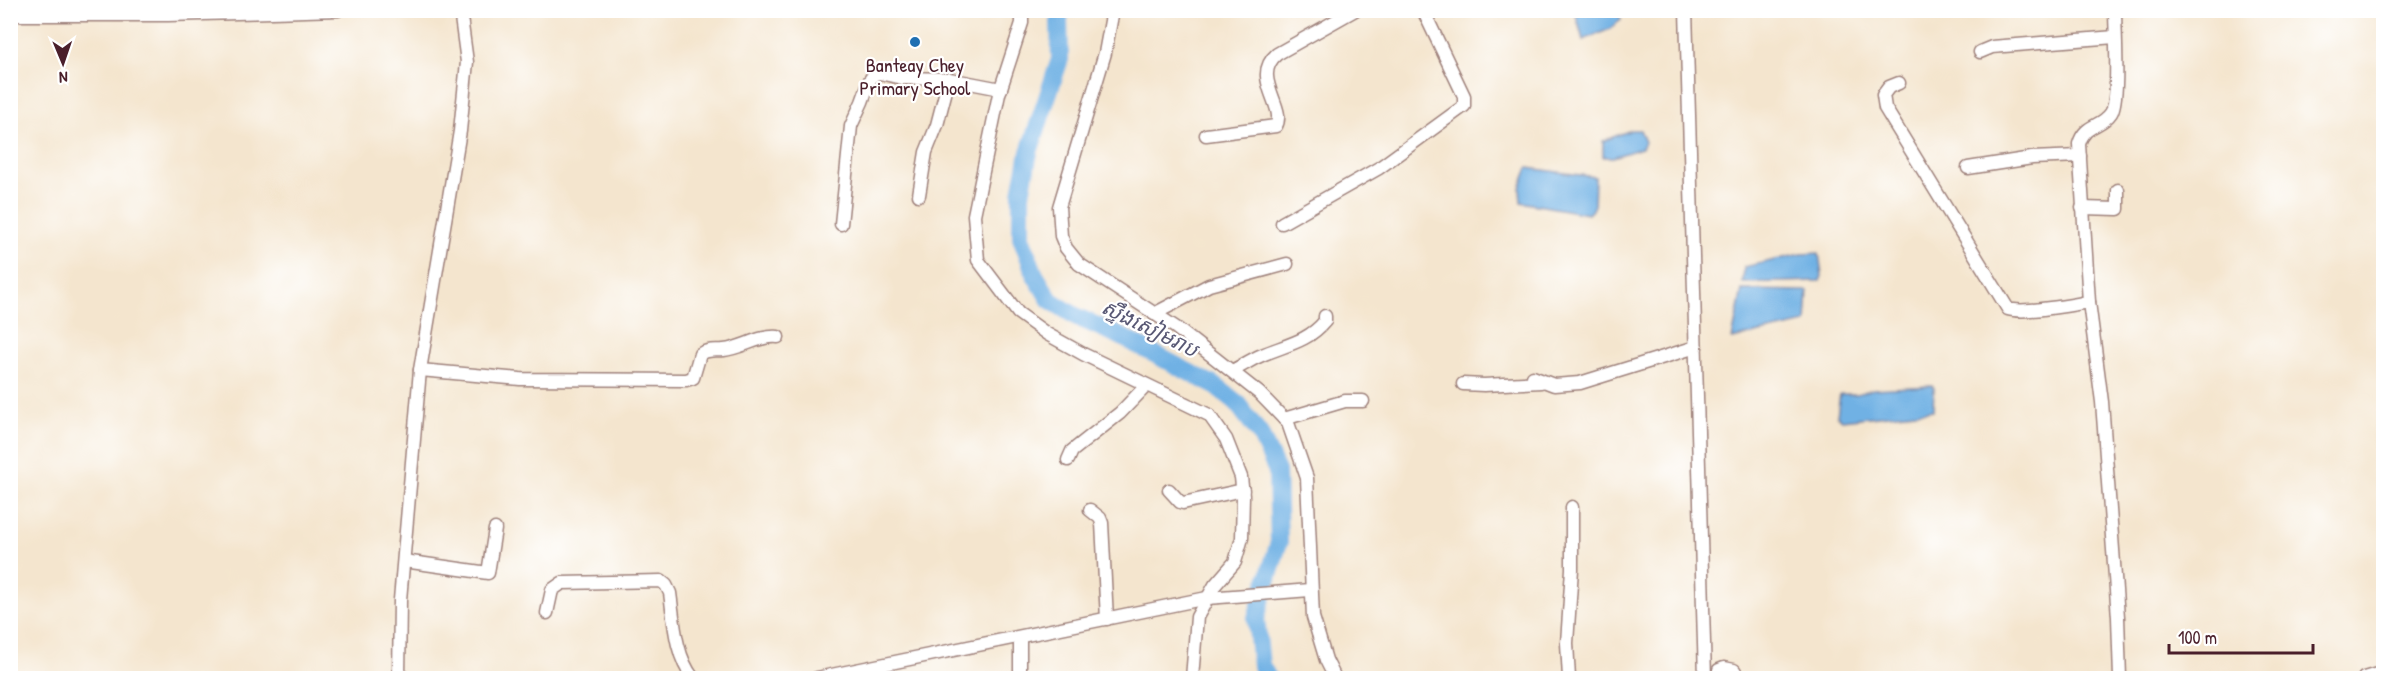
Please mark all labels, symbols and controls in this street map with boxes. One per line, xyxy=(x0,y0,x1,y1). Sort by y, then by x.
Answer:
north arrow xyxy=(33,33,93,93)
marker: Banteay Chey Primary School xyxy=(908,35,922,49)
place label: Banteay Chey Primary School xyxy=(860,51,971,101)
text: N xyxy=(58,67,68,89)
water label: ស្ទឹងសៀមរាប xyxy=(1097,292,1205,365)
scale bar xyxy=(2169,617,2313,655)
text: 100 m xyxy=(2178,625,2217,650)

